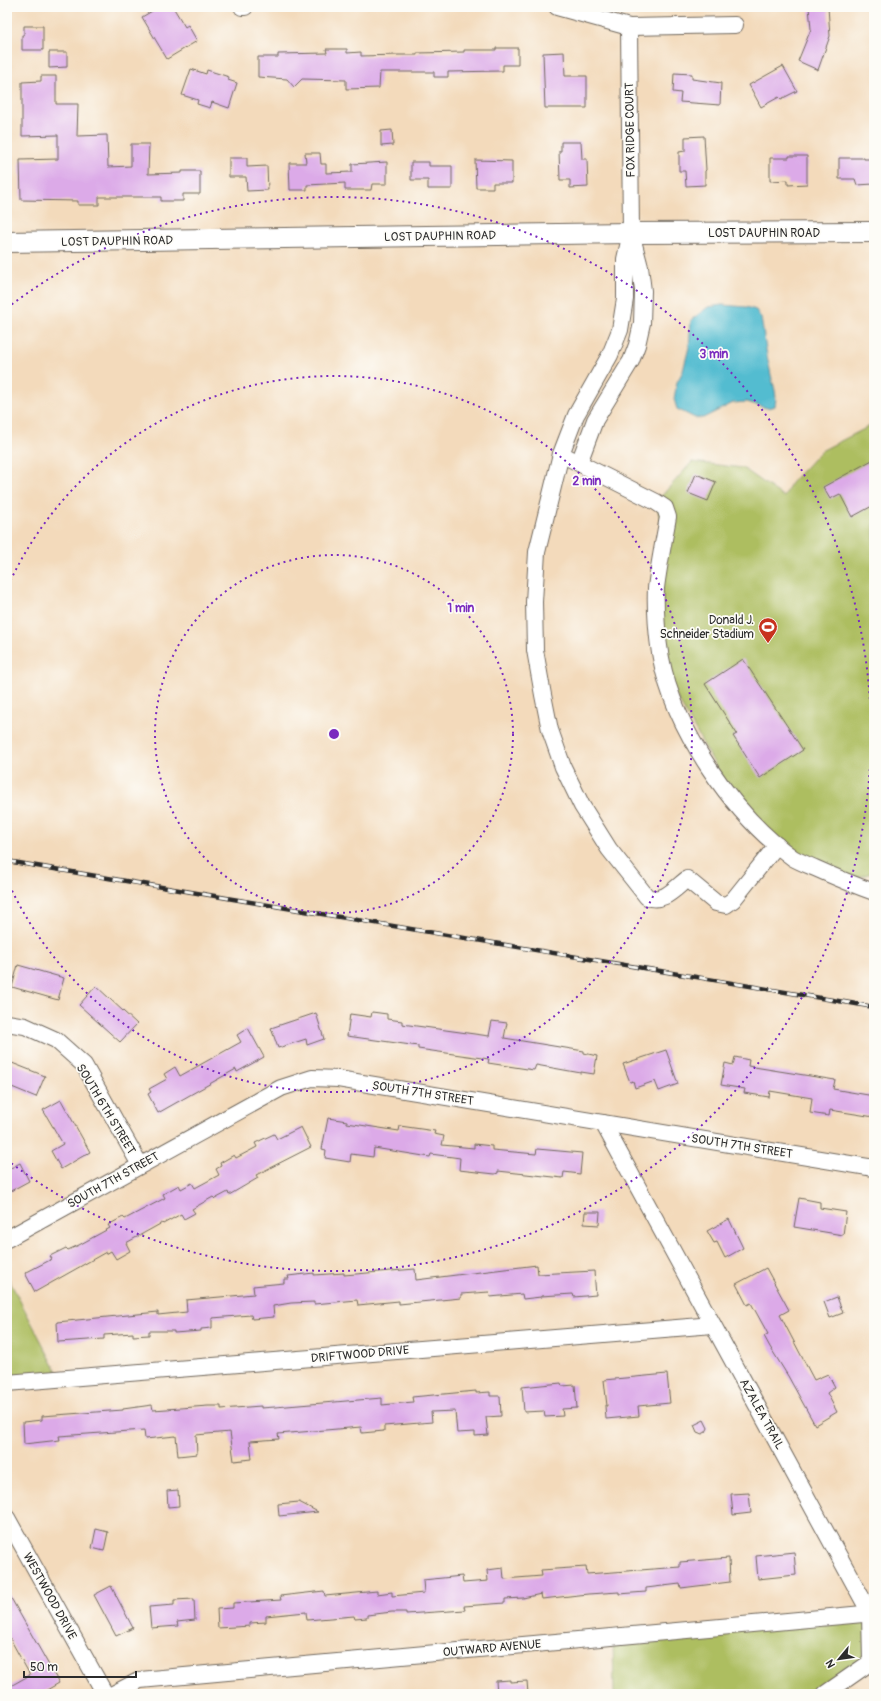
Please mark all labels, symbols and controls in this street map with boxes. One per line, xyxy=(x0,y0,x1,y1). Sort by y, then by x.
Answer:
street label: FOX RIDGE COURT xyxy=(622,82,639,178)
street label: LOST DAUPHIN ROAD xyxy=(708,226,821,241)
street label: LOST DAUPHIN ROAD xyxy=(384,228,497,245)
street label: LOST DAUPHIN ROAD xyxy=(61,233,174,250)
text: 3 min xyxy=(700,347,729,362)
text: 2 min xyxy=(573,474,602,489)
text: 1 min xyxy=(448,601,475,616)
place label: Donald J. Schneider Stadium xyxy=(660,613,754,642)
sports icon: Donald J. Schneider Stadium xyxy=(757,616,779,644)
centre of rings xyxy=(327,727,341,741)
street label: SOUTH 6TH STREET xyxy=(73,1061,139,1158)
street label: SOUTH 7TH STREET xyxy=(371,1078,475,1109)
street label: SOUTH 7TH STREET xyxy=(690,1131,794,1162)
street label: SOUTH 7TH STREET xyxy=(65,1149,162,1212)
street label: DRIFTWOOD DRIVE xyxy=(310,1343,410,1366)
street label: AZALEA TRAIL xyxy=(736,1376,787,1452)
street label: WESTWOOD DRIVE xyxy=(19,1550,80,1642)
street label: OUTWARD AVENUE xyxy=(442,1637,542,1660)
north arrow xyxy=(819,1639,859,1679)
scale bar xyxy=(24,1653,136,1679)
text: N xyxy=(823,1657,838,1670)
text: 50 m xyxy=(30,1660,58,1675)

